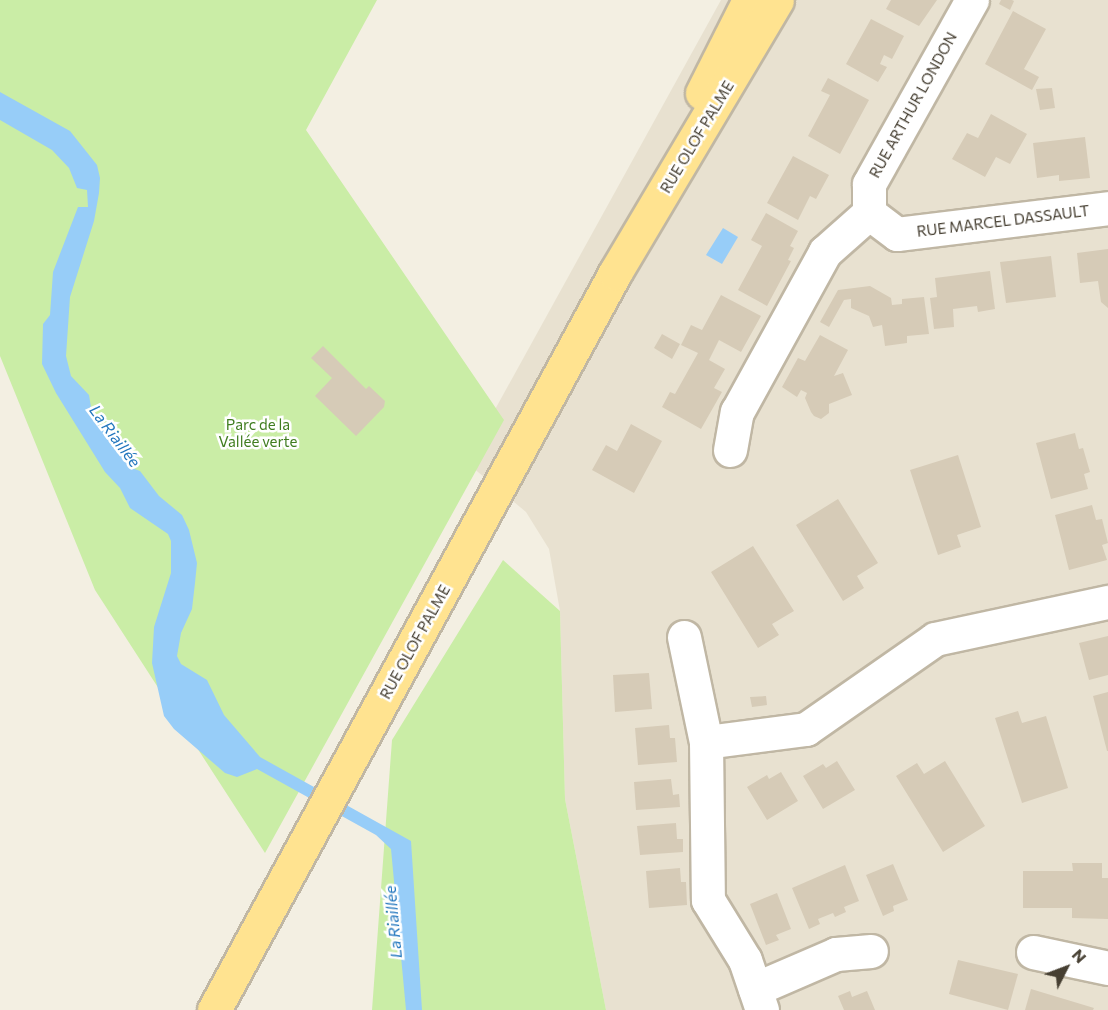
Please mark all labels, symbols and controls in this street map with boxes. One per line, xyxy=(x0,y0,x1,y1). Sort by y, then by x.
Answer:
street label: RUE ARTHUR LONDON xyxy=(865,29,961,181)
street label: RUE OLOF PALME xyxy=(656,78,738,196)
street label: RUE MARCEL DASSAULT xyxy=(916,201,1090,241)
water label: La Riaillée xyxy=(85,401,145,471)
park label: Parc de la Vallée verte xyxy=(219,415,297,450)
street label: RUE OLOF PALME xyxy=(376,582,454,702)
water label: La Riaillée xyxy=(380,885,406,959)
north arrow xyxy=(1036,938,1096,998)
text: N xyxy=(1069,945,1091,966)

